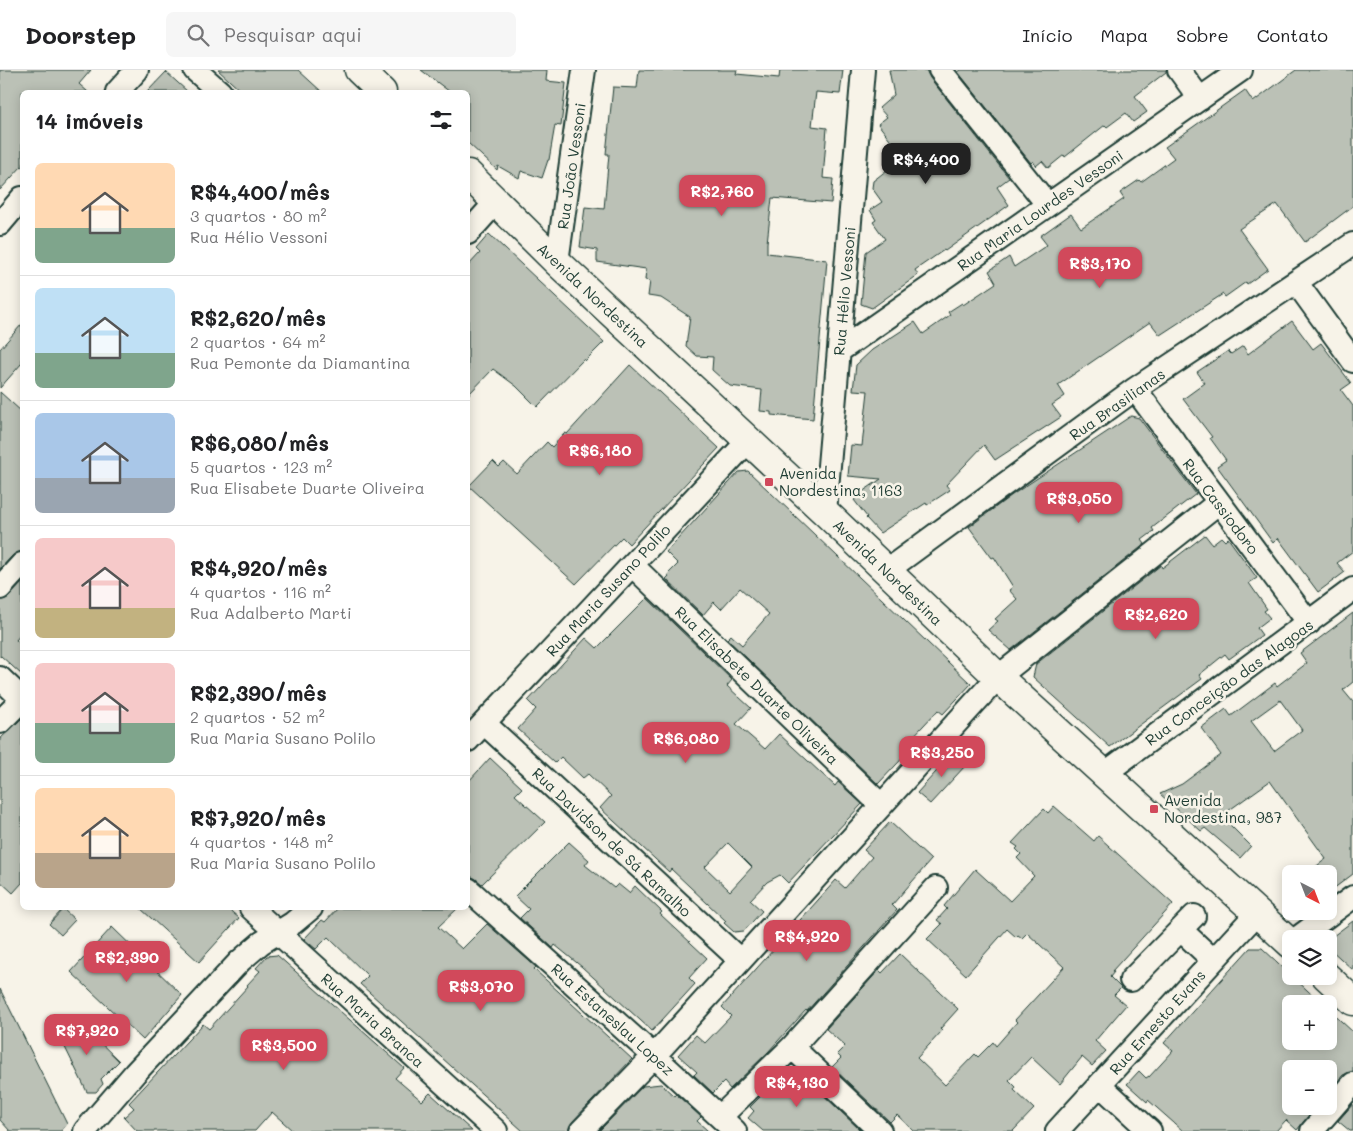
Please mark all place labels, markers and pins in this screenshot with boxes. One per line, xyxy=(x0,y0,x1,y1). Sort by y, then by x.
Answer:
pin: R$4,400 xyxy=(880,142,972,185)
pin: R$2,760 xyxy=(676,174,768,217)
pin: R$3,170 xyxy=(1054,246,1146,289)
pin: R$6,180 xyxy=(554,434,646,476)
place label: Avenida Nordestina, 1163 xyxy=(779,463,902,500)
marker: Avenida Nordestina, 1163 xyxy=(763,476,775,488)
pin: R$3,050 xyxy=(1033,482,1125,524)
pin: R$2,620 xyxy=(1110,598,1202,640)
pin: R$6,080 xyxy=(640,722,732,764)
pin: R$3,250 xyxy=(896,736,988,778)
place label: Avenida Nordestina, 987 xyxy=(1164,790,1282,827)
marker: Avenida Nordestina, 987 xyxy=(1148,803,1160,815)
pin: R$4,920 xyxy=(761,920,853,962)
pin: R$2,390 xyxy=(81,940,173,983)
pin: R$3,070 xyxy=(435,970,527,1012)
pin: R$7,920 xyxy=(41,1014,133,1056)
pin: R$3,500 xyxy=(238,1028,330,1071)
pin: R$4,130 xyxy=(751,1066,843,1108)

